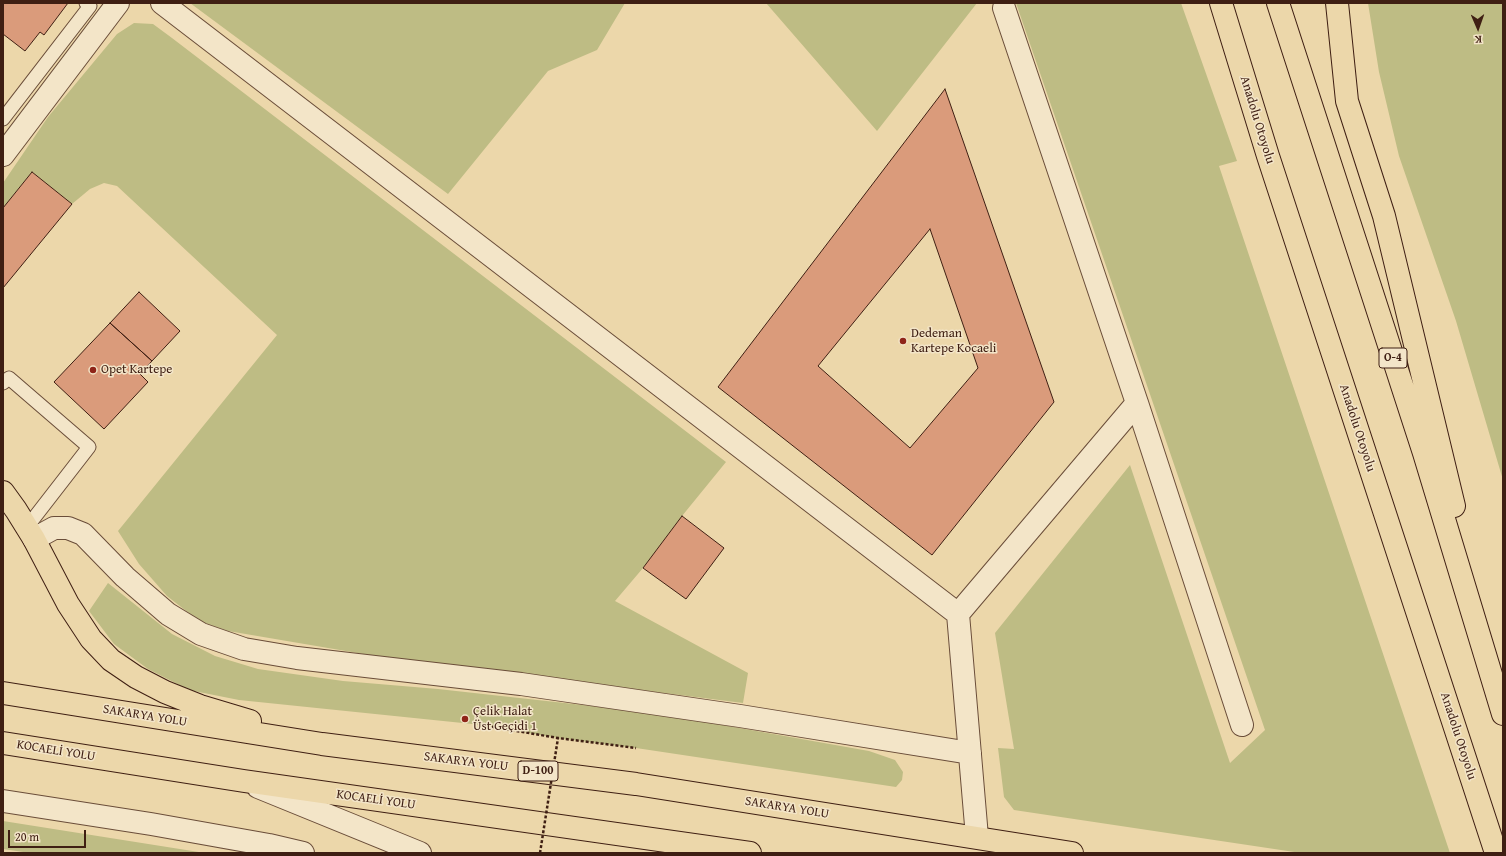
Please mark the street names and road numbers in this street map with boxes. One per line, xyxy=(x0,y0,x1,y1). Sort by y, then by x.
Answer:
street label: Anadolu Otoyolu xyxy=(1236,74,1278,166)
road number: O-4 xyxy=(1379,348,1407,368)
street label: Anadolu Otoyolu xyxy=(1336,382,1378,474)
street label: Anadolu Otoyolu xyxy=(1437,690,1479,782)
street label: SAKARYA YOLU xyxy=(102,702,188,730)
street label: KOCAELİ YOLU xyxy=(15,737,97,765)
street label: SAKARYA YOLU xyxy=(423,749,509,775)
road number: D-100 xyxy=(518,761,558,781)
street label: KOCAELİ YOLU xyxy=(335,787,417,813)
street label: SAKARYA YOLU xyxy=(744,794,830,822)

